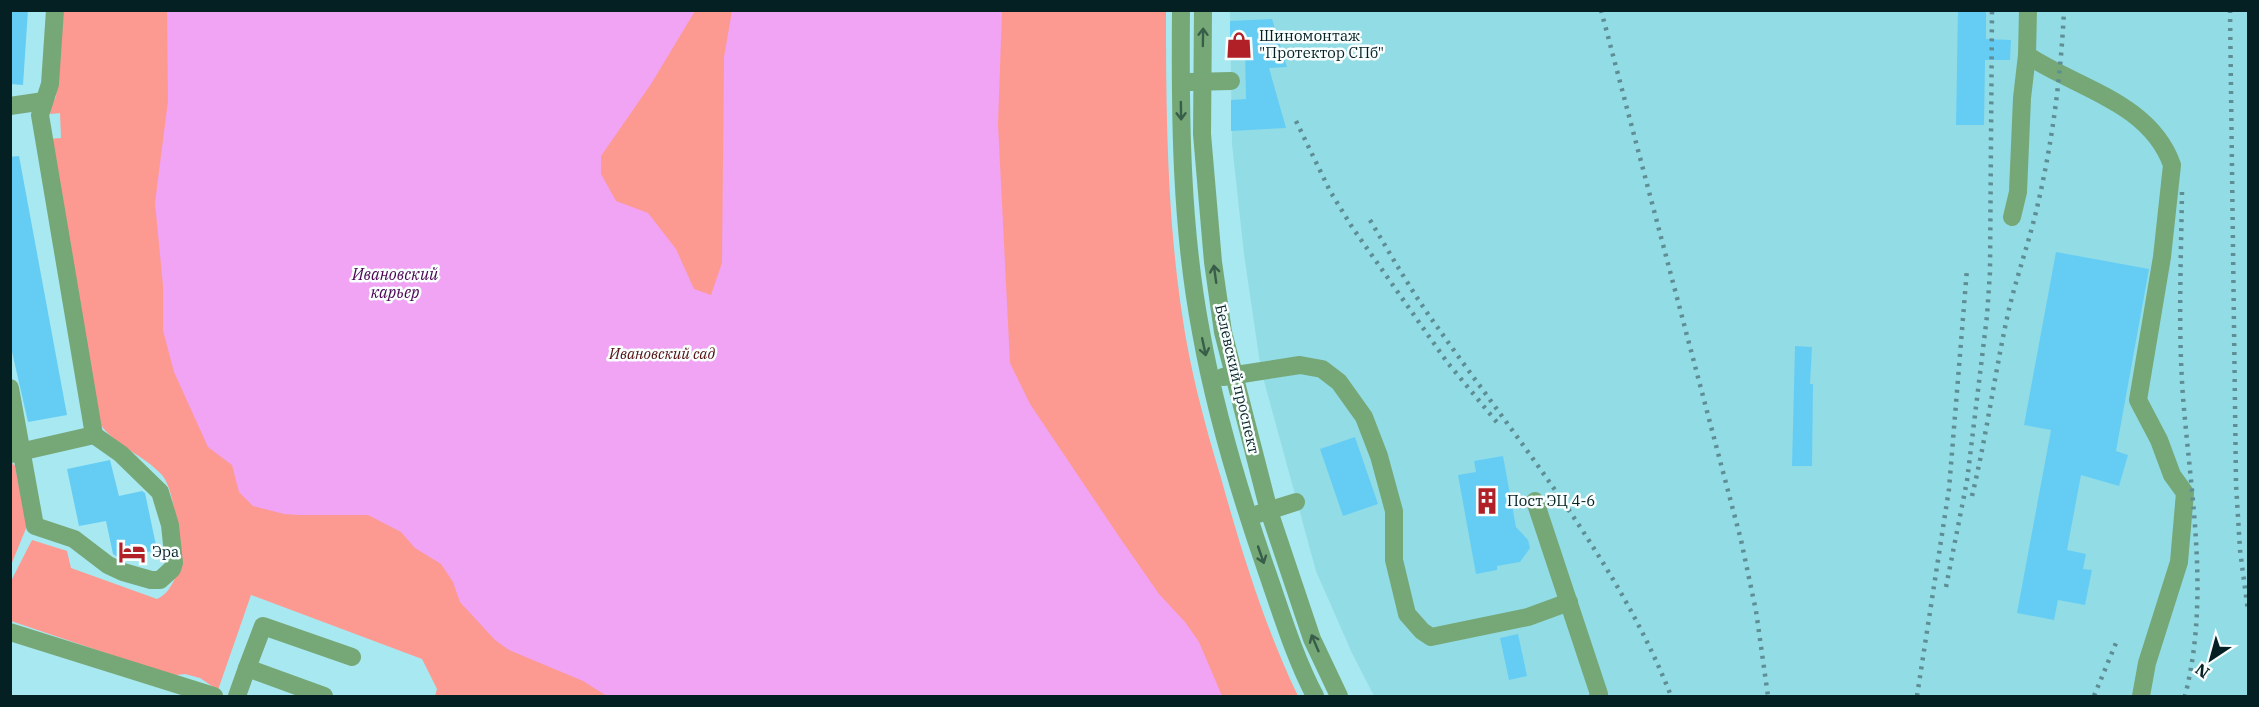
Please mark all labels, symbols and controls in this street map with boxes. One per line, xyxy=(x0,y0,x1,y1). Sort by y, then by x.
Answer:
place label: Шиномонтаж "Протектор СПб" xyxy=(1259,26,1384,62)
one-way arrow xyxy=(1197,28,1209,48)
shop icon: Шиномонтаж "Протектор СПб" xyxy=(1224,30,1254,60)
one-way arrow xyxy=(1175,100,1187,120)
water label: Ивановский карьер xyxy=(351,264,438,302)
one-way arrow xyxy=(1209,264,1220,284)
street label: Белевский проспект xyxy=(1211,302,1264,456)
one-way arrow xyxy=(1199,336,1210,356)
park label: Ивановский сад xyxy=(608,344,715,363)
building icon: Пост ЭЦ 4-6 xyxy=(1472,486,1502,516)
place label: Пост ЭЦ 4-6 xyxy=(1507,491,1595,510)
hotel icon: Эра xyxy=(117,537,147,567)
place label: Эра xyxy=(152,542,179,561)
one-way arrow xyxy=(1256,545,1267,564)
north arrow xyxy=(2181,629,2241,689)
one-way arrow xyxy=(1309,635,1320,653)
text: N xyxy=(2191,659,2213,683)

